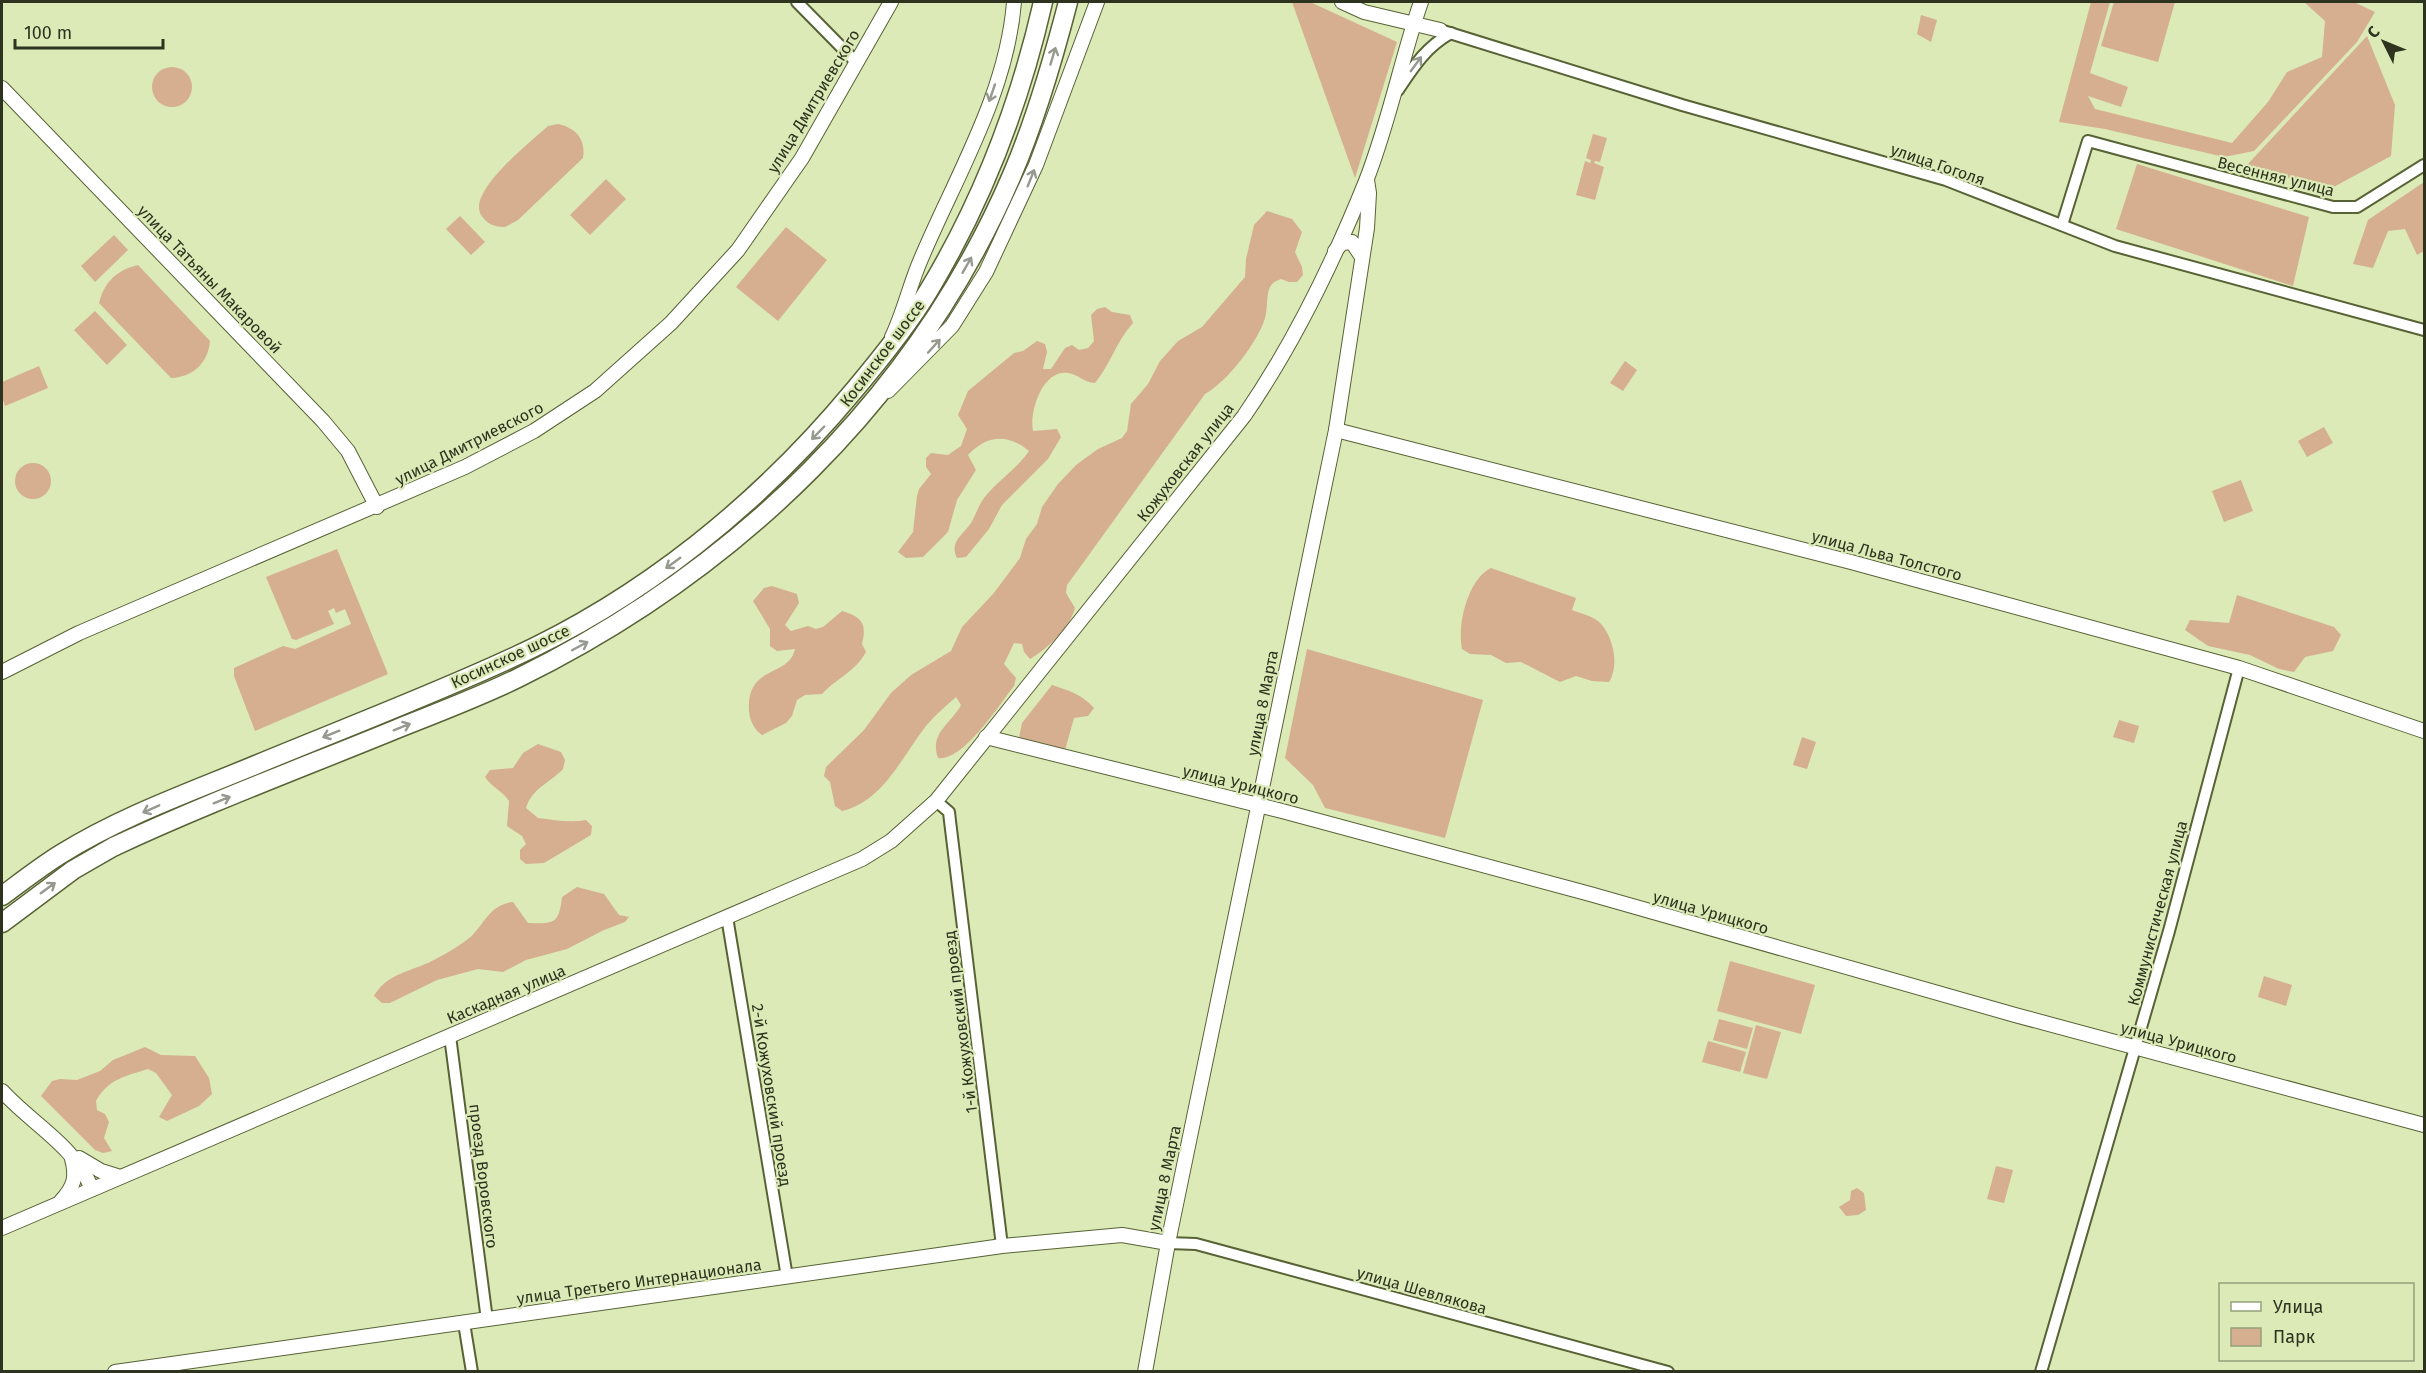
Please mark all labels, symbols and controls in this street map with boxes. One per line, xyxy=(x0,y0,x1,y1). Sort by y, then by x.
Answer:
scale bar xyxy=(15,12,164,50)
north arrow xyxy=(2354,12,2414,72)
text: 100 m xyxy=(24,22,72,44)
text: С xyxy=(2363,22,2384,42)
street label: улица Дмитриевского xyxy=(763,26,864,176)
one-way arrow xyxy=(1048,47,1059,66)
one-way arrow xyxy=(1410,56,1422,72)
one-way arrow xyxy=(986,83,997,101)
street label: улица Гоголя xyxy=(1888,139,1987,189)
street label: Весенняя улица xyxy=(2215,153,2336,200)
one-way arrow xyxy=(1026,169,1037,188)
street label: улица Татьяны Макаровой xyxy=(134,201,286,358)
one-way arrow xyxy=(962,257,974,274)
street label: Косинское шоссе xyxy=(836,296,929,410)
one-way arrow xyxy=(926,339,940,354)
street label: улица Дмитриевского xyxy=(392,398,547,489)
street label: Кожуховская улица xyxy=(1133,399,1238,526)
one-way arrow xyxy=(811,425,825,440)
street label: улица Льва Толстого xyxy=(1810,526,1964,585)
one-way arrow xyxy=(666,556,682,569)
street label: Косинское шоссе xyxy=(448,621,573,692)
one-way arrow xyxy=(570,640,588,651)
street label: улица 8 Марта xyxy=(1243,649,1282,758)
one-way arrow xyxy=(393,721,411,732)
one-way arrow xyxy=(322,729,341,740)
street label: улица Урицкого xyxy=(1181,761,1301,808)
one-way arrow xyxy=(212,794,230,805)
one-way arrow xyxy=(142,803,160,815)
street label: Коммунистическая улица xyxy=(2124,818,2191,1008)
one-way arrow xyxy=(40,882,56,894)
street label: улица Урицкого xyxy=(1651,887,1771,938)
street label: 1-й Кожуховский проезд xyxy=(940,930,981,1114)
street label: Каскадная улица xyxy=(444,961,568,1028)
street label: 2-й Кожуховский проезд xyxy=(748,1002,795,1188)
street label: улица Урицкого xyxy=(2119,1018,2239,1067)
street label: проезд Воровского xyxy=(465,1103,502,1249)
street label: улица 8 Марта xyxy=(1144,1124,1185,1233)
street label: улица Третьего Интернационала xyxy=(515,1255,763,1308)
street label: улица Шевлякова xyxy=(1355,1263,1489,1318)
legend xyxy=(2219,1283,2414,1361)
text: Улица xyxy=(2273,1296,2323,1318)
text: Парк xyxy=(2273,1326,2316,1348)

